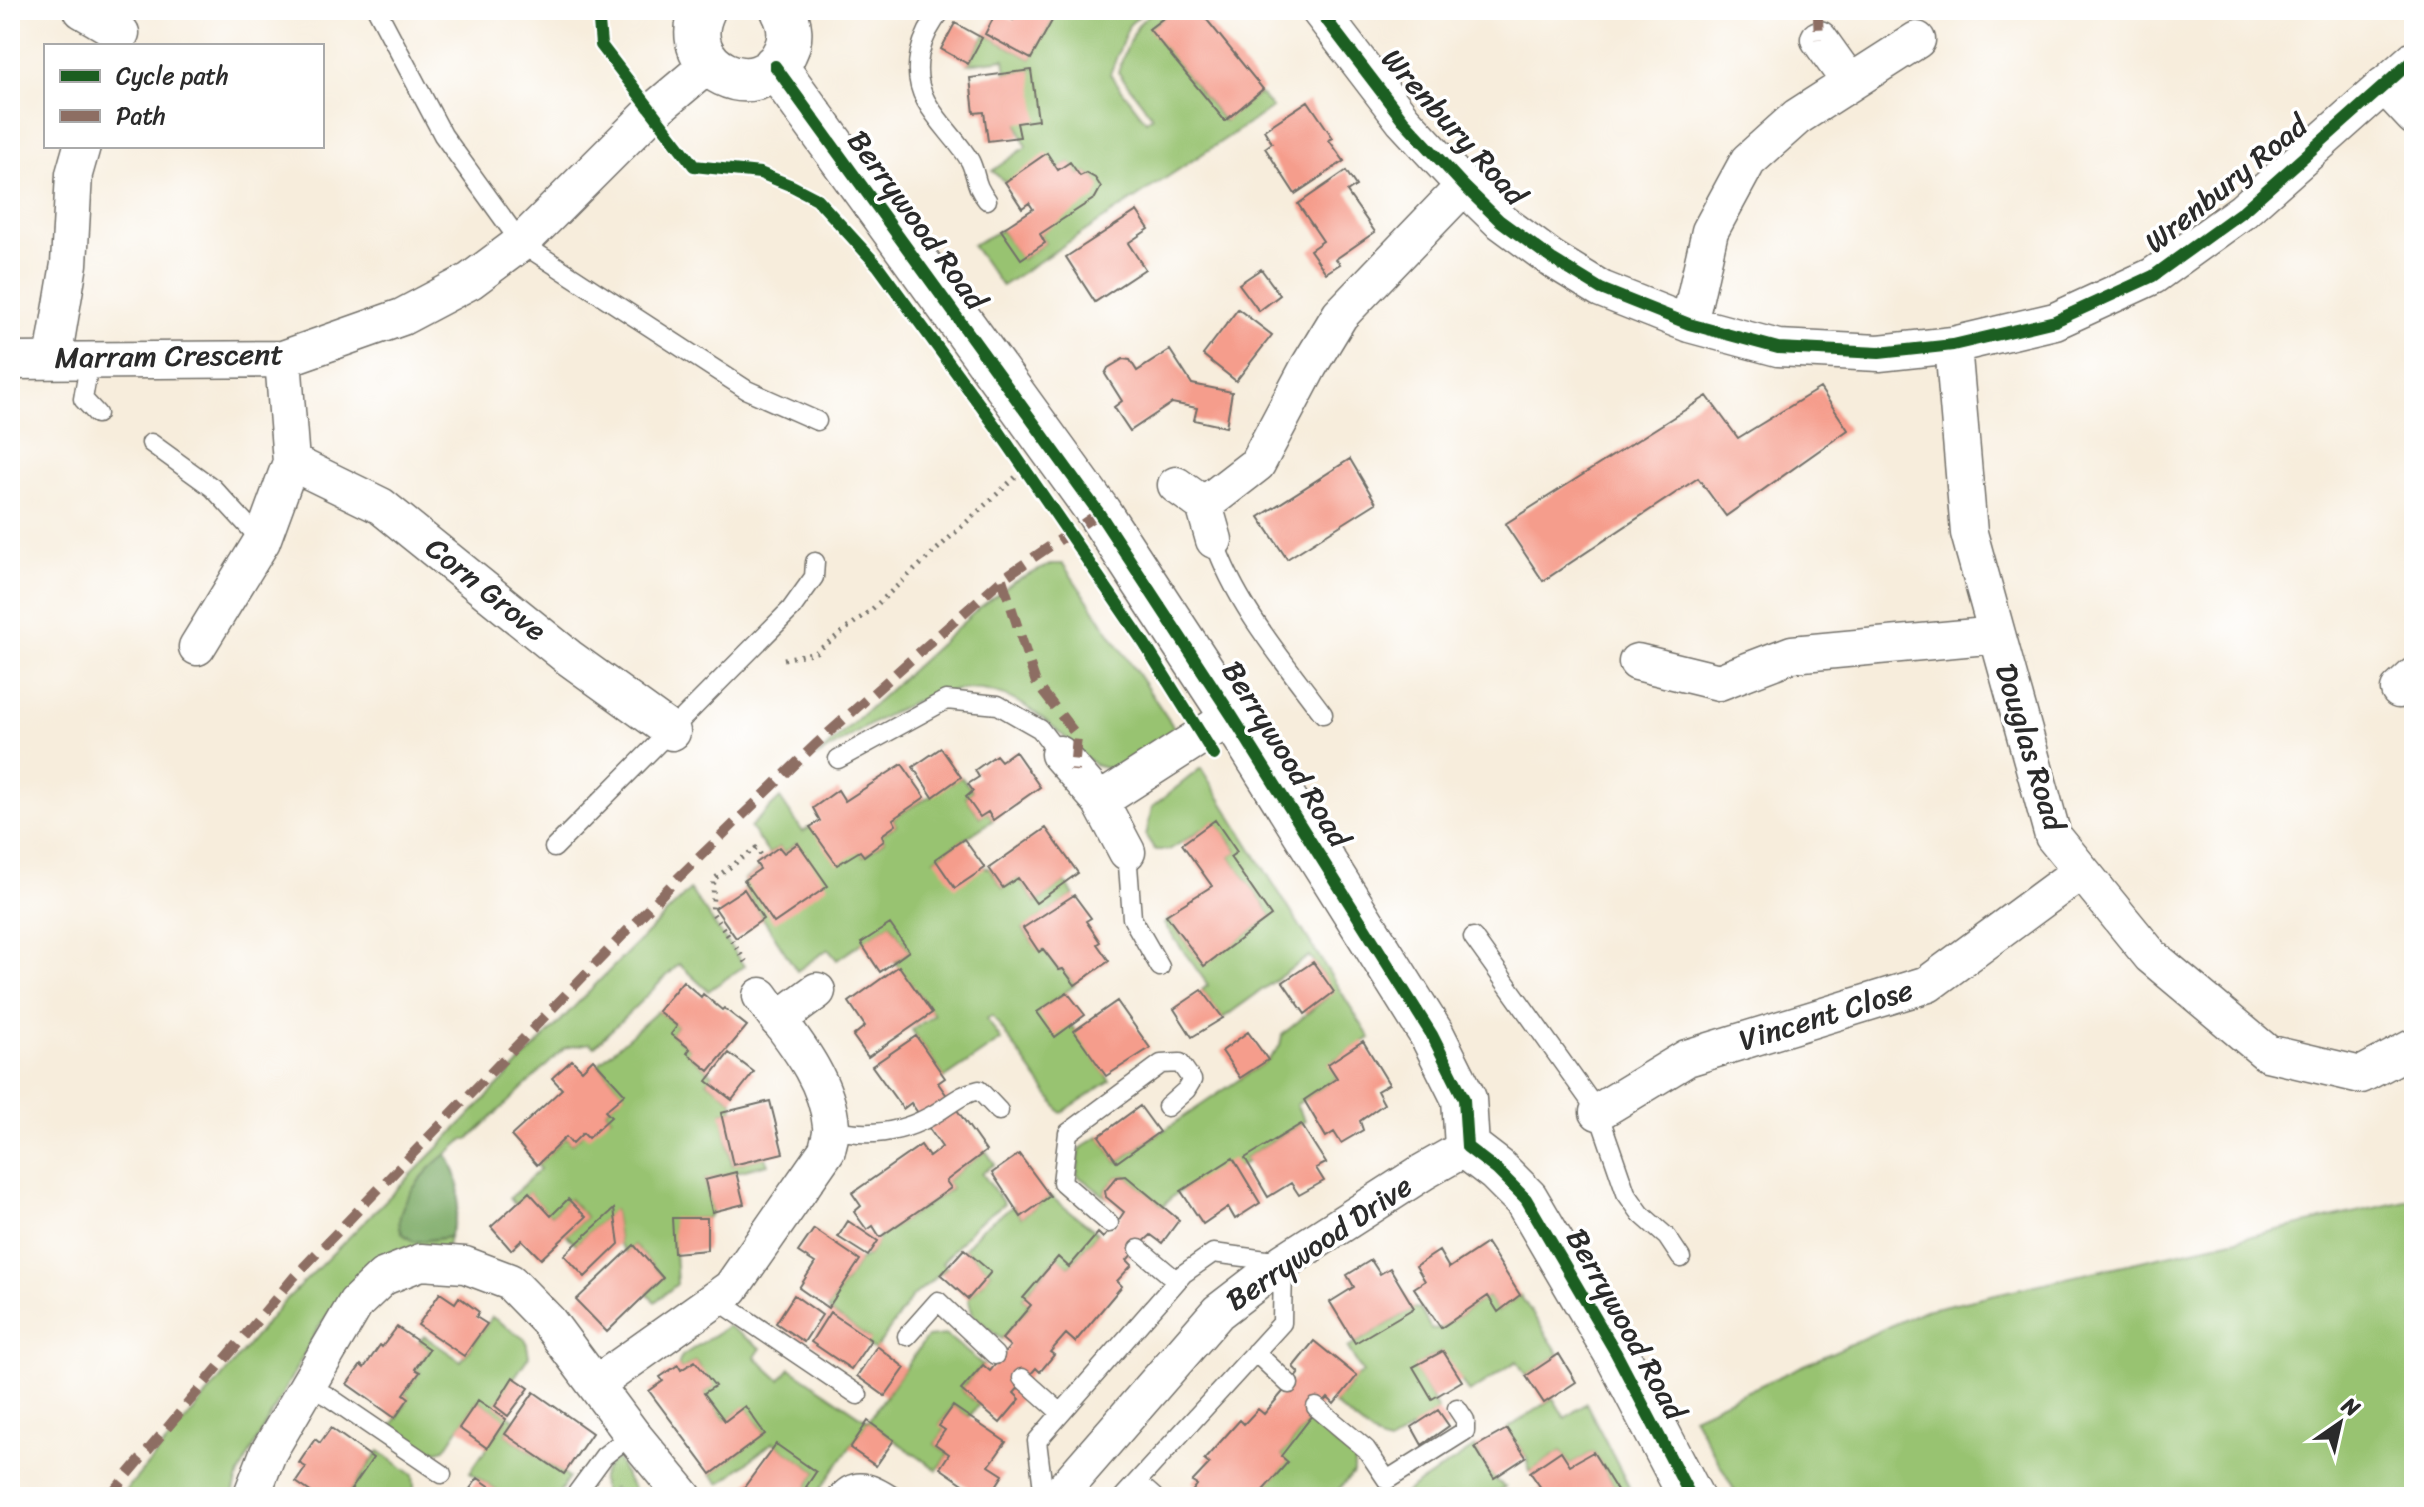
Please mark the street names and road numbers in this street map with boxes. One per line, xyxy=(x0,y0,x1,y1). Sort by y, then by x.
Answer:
street label: Wrenbury Road xyxy=(1367,35,1542,221)
street label: Wrenbury Road xyxy=(2132,99,2322,268)
street label: Berrywood Road xyxy=(833,118,1003,324)
street label: Marram Crescent xyxy=(54,327,284,385)
street label: Corn Grove xyxy=(413,522,559,656)
street label: Berrywood Road xyxy=(1207,649,1367,861)
street label: Douglas Road xyxy=(1979,657,2082,839)
street label: Vincent Close xyxy=(1732,963,1920,1067)
street label: Berrywood Drive xyxy=(1214,1160,1424,1326)
street label: Berrywood Road xyxy=(1551,1218,1702,1432)

